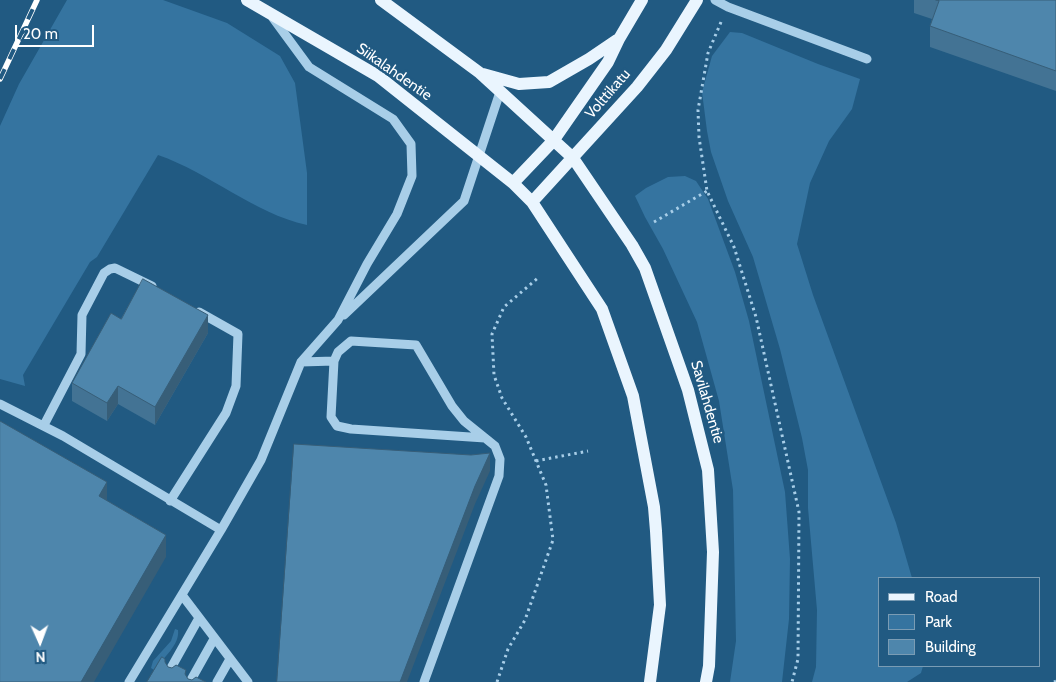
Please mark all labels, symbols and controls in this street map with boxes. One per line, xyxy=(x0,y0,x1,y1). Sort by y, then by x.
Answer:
scale bar xyxy=(18,15,96,47)
text: 20 m xyxy=(23,25,58,43)
street label: Siikalahdentie xyxy=(353,39,435,105)
street label: Volttikatu xyxy=(582,66,634,122)
street label: Savilahdentie xyxy=(687,359,727,445)
legend xyxy=(878,577,1041,667)
text: Road xyxy=(925,588,958,606)
text: Park xyxy=(925,613,952,631)
north arrow xyxy=(15,617,65,667)
text: Building xyxy=(925,638,976,656)
text: N xyxy=(35,648,46,666)

